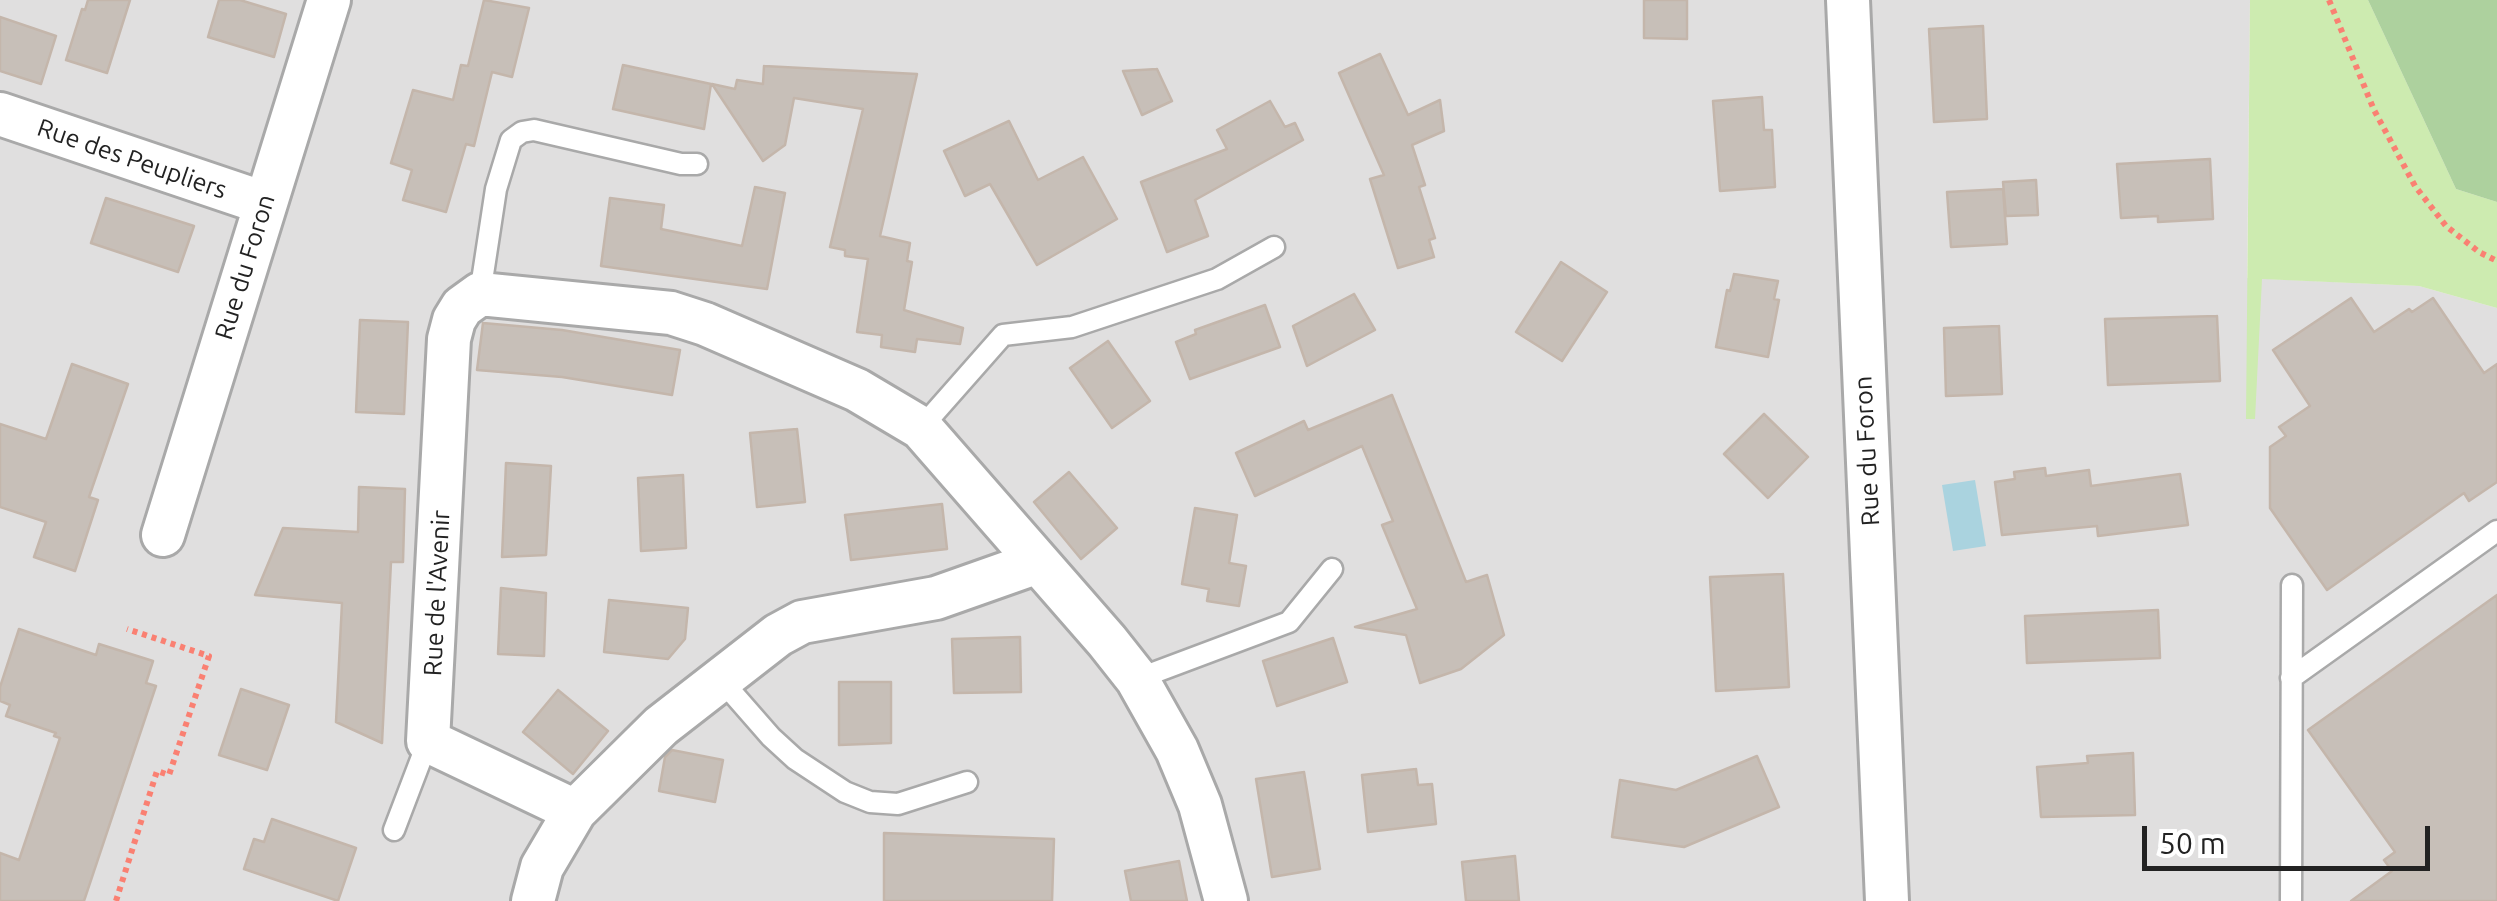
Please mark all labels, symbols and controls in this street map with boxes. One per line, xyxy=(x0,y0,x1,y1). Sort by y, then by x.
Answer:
street label: Rue des Peupliers xyxy=(33,113,231,205)
street label: Rue du Foron xyxy=(209,191,281,343)
street label: Rue du Foron xyxy=(1848,375,1886,527)
street label: Rue de l'Avenir xyxy=(418,509,456,677)
scale bar xyxy=(2147,806,2434,868)
text: 50 m xyxy=(2159,826,2226,860)

